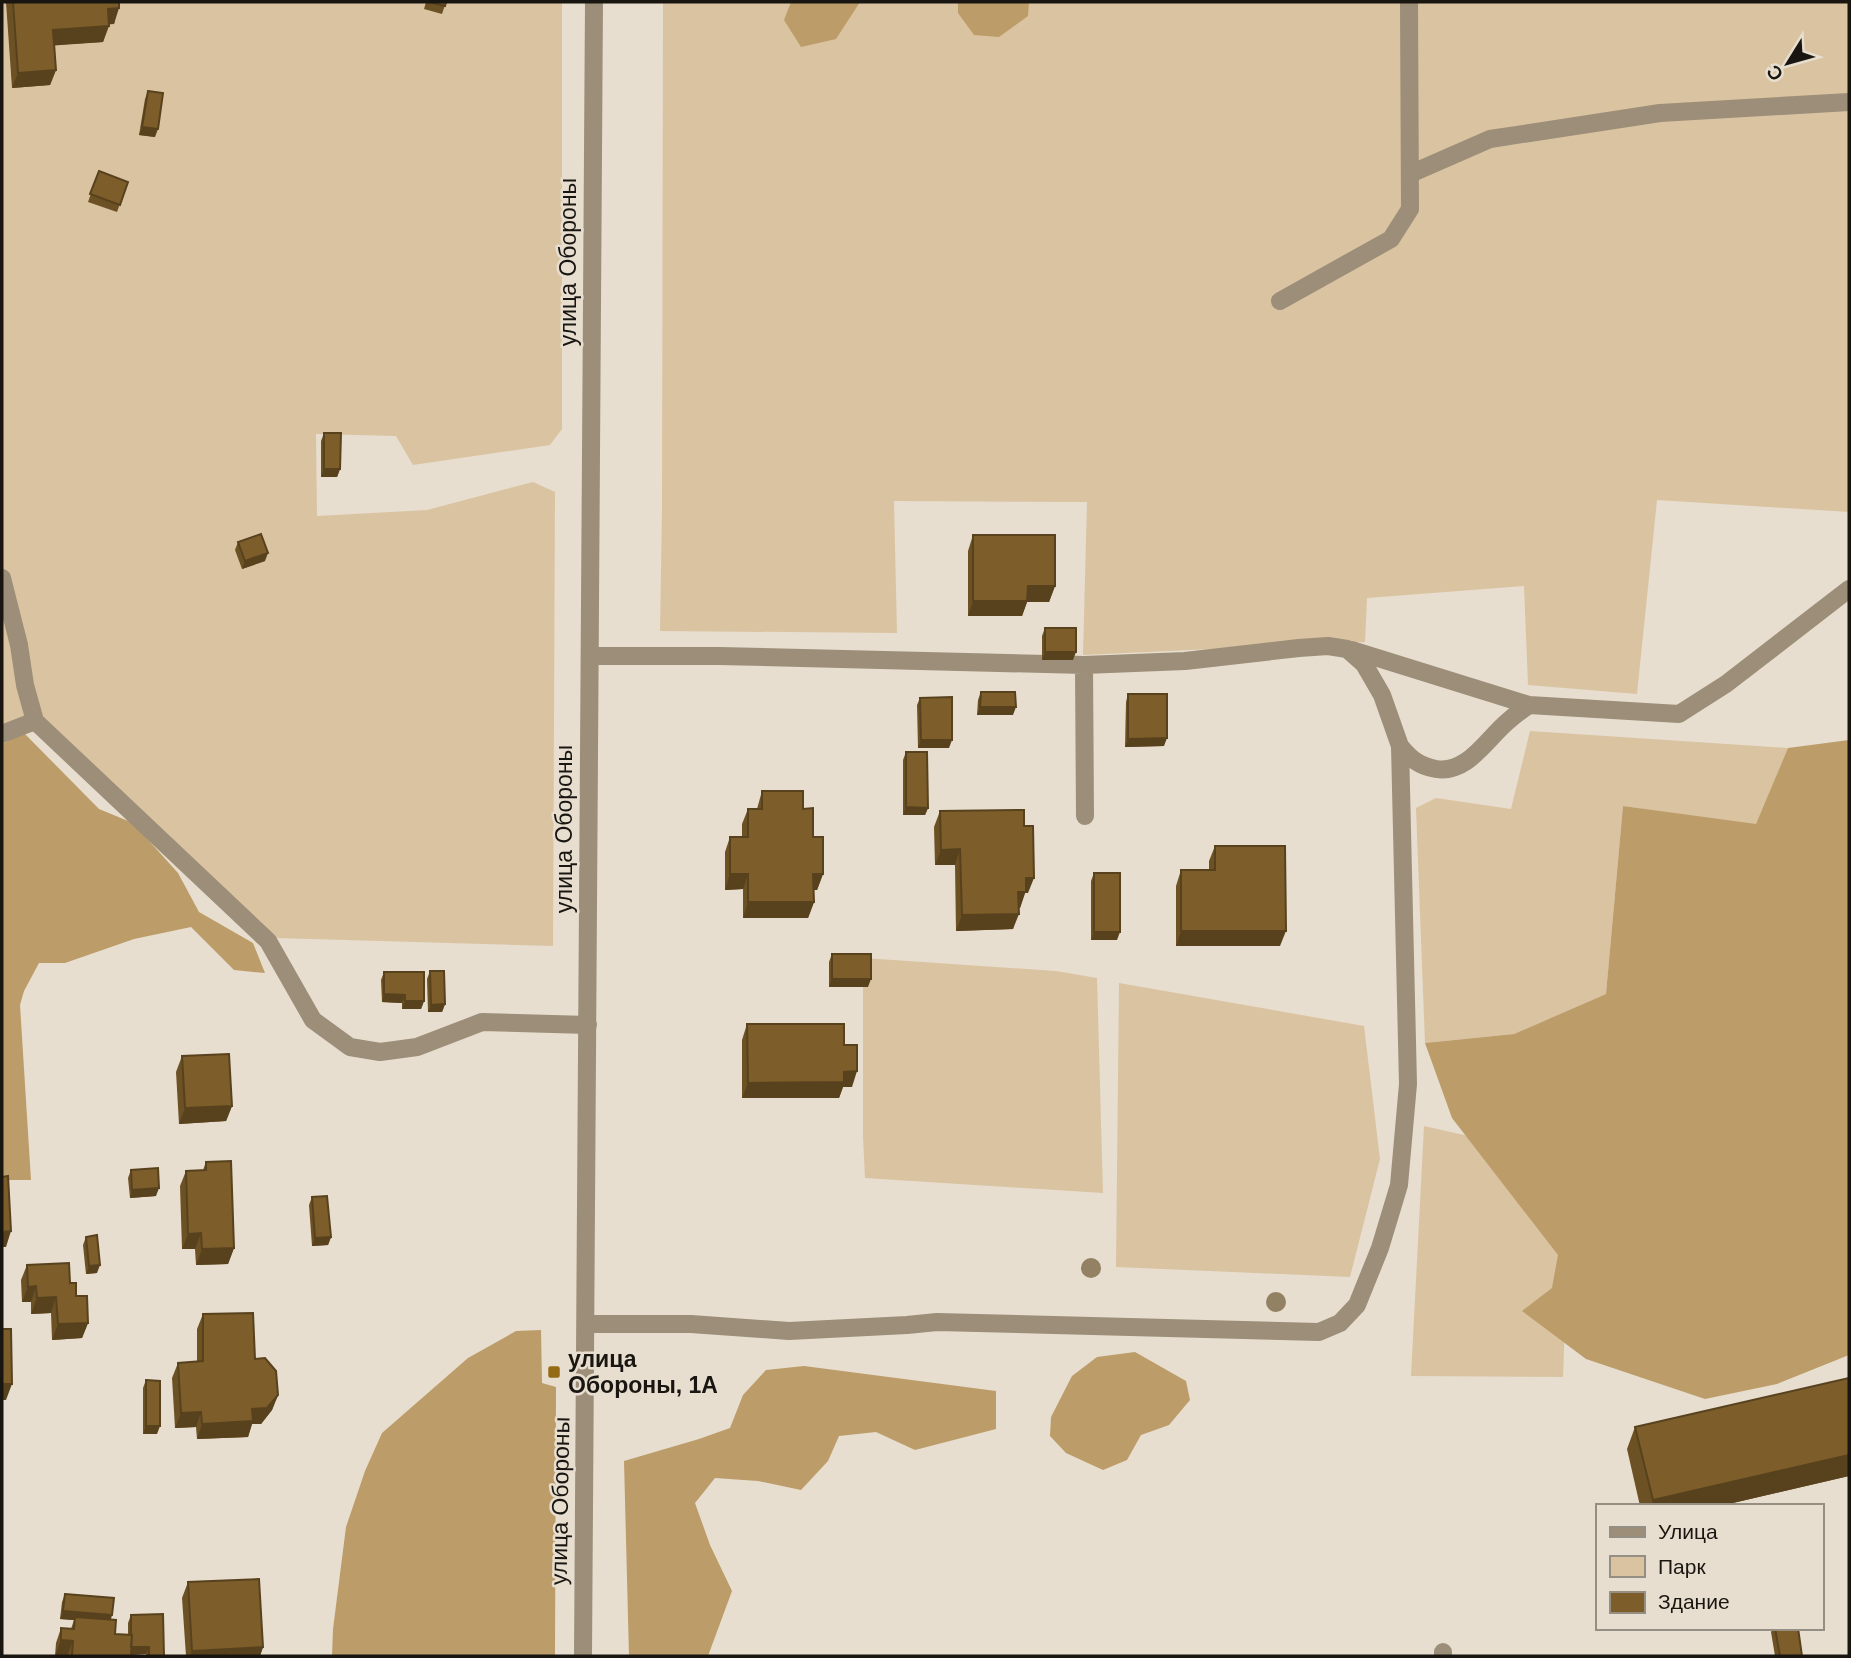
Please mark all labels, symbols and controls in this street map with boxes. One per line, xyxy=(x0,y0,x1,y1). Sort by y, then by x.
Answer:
north arrow xyxy=(1753,28,1823,98)
text: С xyxy=(1762,61,1787,85)
street label: улица Обороны xyxy=(555,178,581,346)
street label: улица Обороны xyxy=(551,745,577,913)
place label: улица Обороны, 1А xyxy=(568,1346,718,1398)
marker: улица Обороны, 1А xyxy=(546,1364,562,1380)
street label: улица Обороны xyxy=(546,1417,574,1585)
legend xyxy=(1596,1504,1823,1630)
text: Улица xyxy=(1658,1520,1718,1543)
text: Парк xyxy=(1658,1555,1706,1578)
text: Здание xyxy=(1658,1590,1730,1613)

